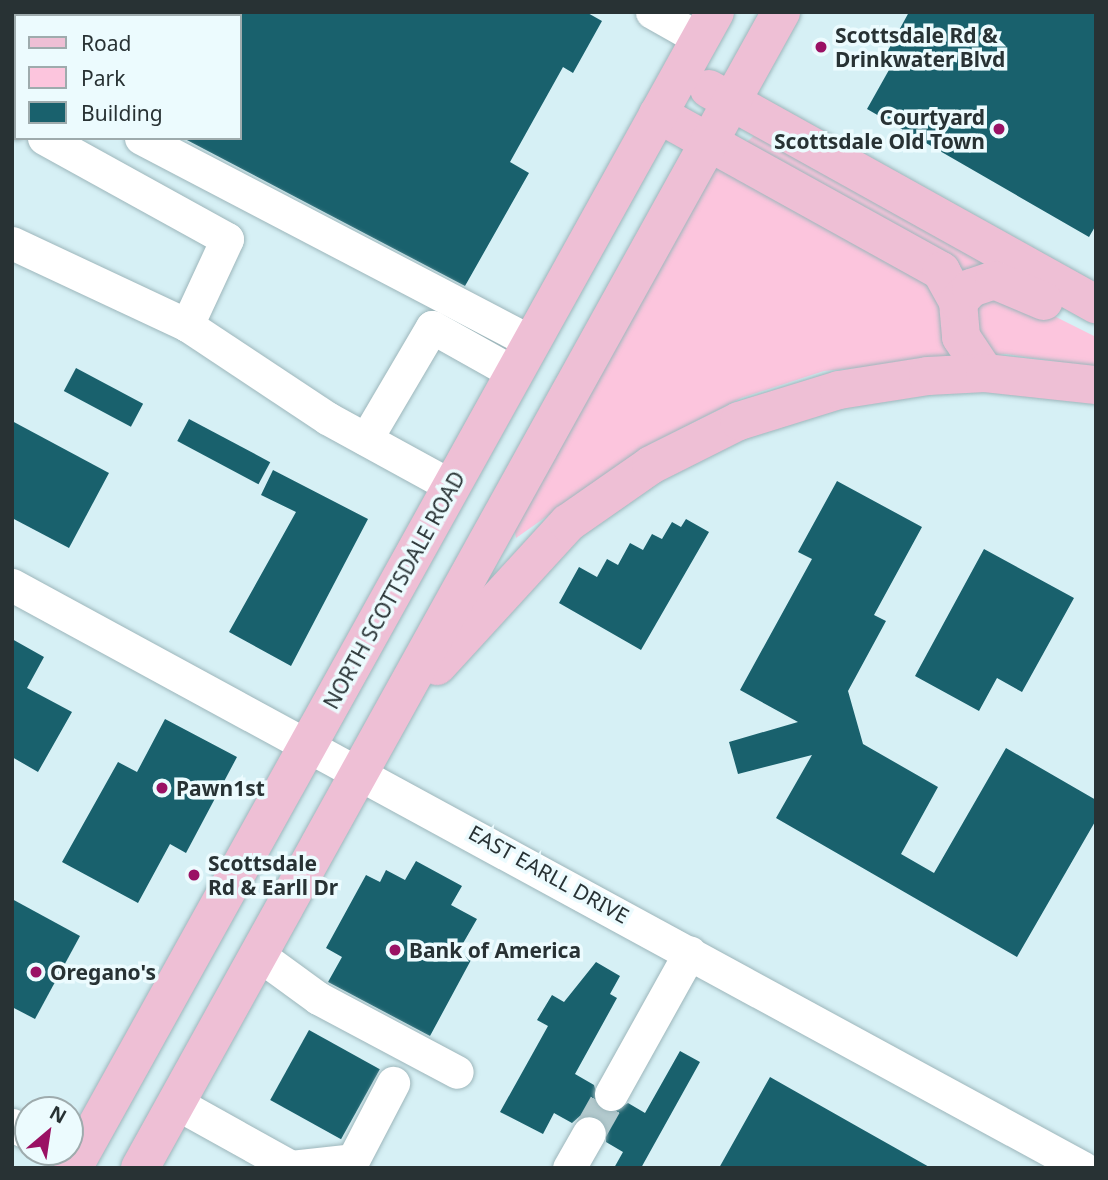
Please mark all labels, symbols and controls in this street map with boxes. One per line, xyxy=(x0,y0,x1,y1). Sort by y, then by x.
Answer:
legend xyxy=(14,14,242,140)
place label: Scottsdale Rd & Drinkwater Blvd xyxy=(835,22,1005,72)
text: Road xyxy=(81,29,131,57)
marker: Scottsdale Rd & Drinkwater Blvd xyxy=(813,39,829,55)
text: Park xyxy=(81,64,125,92)
text: Building xyxy=(81,99,163,127)
place label: Courtyard Scottsdale Old Town xyxy=(774,104,985,154)
marker: Courtyard Scottsdale Old Town xyxy=(991,121,1007,137)
street label: NORTH SCOTTSDALE ROAD xyxy=(318,467,470,713)
place label: Pawn1st xyxy=(176,775,265,801)
marker: Pawn1st xyxy=(154,780,170,796)
street label: EAST EARLL DRIVE xyxy=(465,820,633,928)
place label: Scottsdale Rd & Earll Dr xyxy=(208,850,338,900)
marker: Scottsdale Rd & Earll Dr xyxy=(186,867,202,883)
place label: Bank of America xyxy=(409,937,581,963)
marker: Bank of America xyxy=(387,942,403,958)
place label: Oregano's xyxy=(50,959,156,985)
marker: Oregano's xyxy=(28,964,44,980)
north arrow xyxy=(14,1096,84,1166)
text: N xyxy=(45,1099,71,1129)

